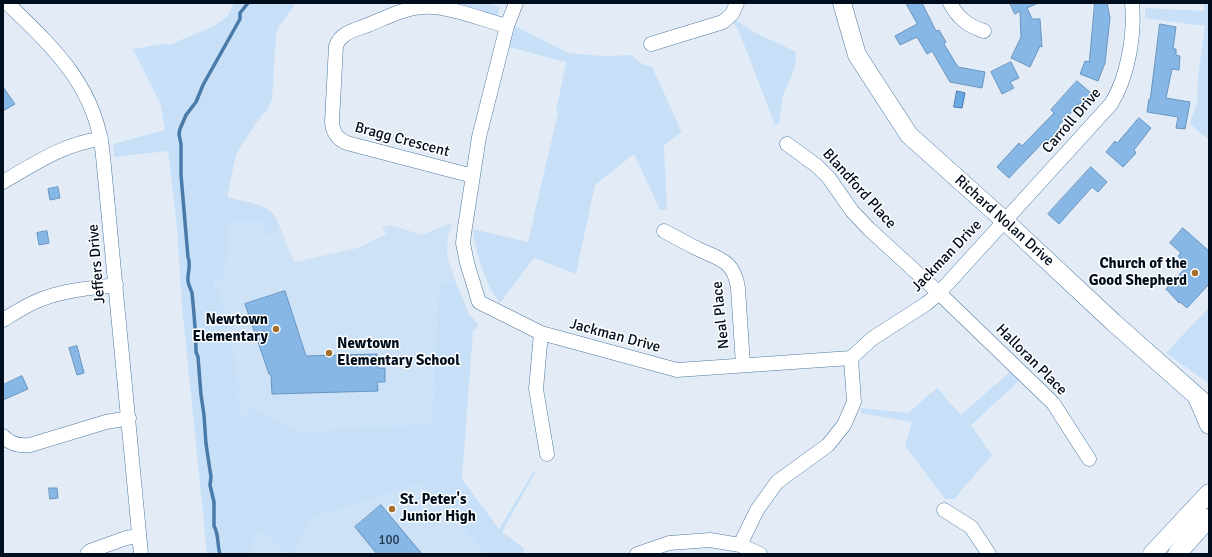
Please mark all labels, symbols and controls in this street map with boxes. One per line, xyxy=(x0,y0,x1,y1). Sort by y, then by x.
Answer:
street label: Carroll Drive xyxy=(1039,85,1105,157)
street label: Bragg Crescent xyxy=(353,119,451,161)
street label: Blandford Place xyxy=(818,145,900,233)
street label: Richard Nolan Drive xyxy=(951,172,1057,270)
street label: Jackman Drive xyxy=(908,216,986,296)
street label: Jeffers Drive xyxy=(85,223,109,305)
place label: Church of the Good Shepherd xyxy=(1089,255,1187,290)
marker: Church of the Good Shepherd xyxy=(1190,268,1200,278)
street label: Neal Place xyxy=(708,280,734,350)
place label: Newtown Elementary xyxy=(192,311,268,346)
street label: Jackman Drive xyxy=(568,315,662,357)
street label: Halloran Place xyxy=(992,321,1070,399)
marker: Newtown Elementary xyxy=(271,324,281,334)
place label: Newtown Elementary School xyxy=(337,335,460,370)
marker: Newtown Elementary School xyxy=(324,348,334,358)
place label: St. Peter's Junior High xyxy=(400,491,476,526)
marker: St. Peter's Junior High xyxy=(387,504,397,514)
house number: 100 xyxy=(378,533,400,549)

